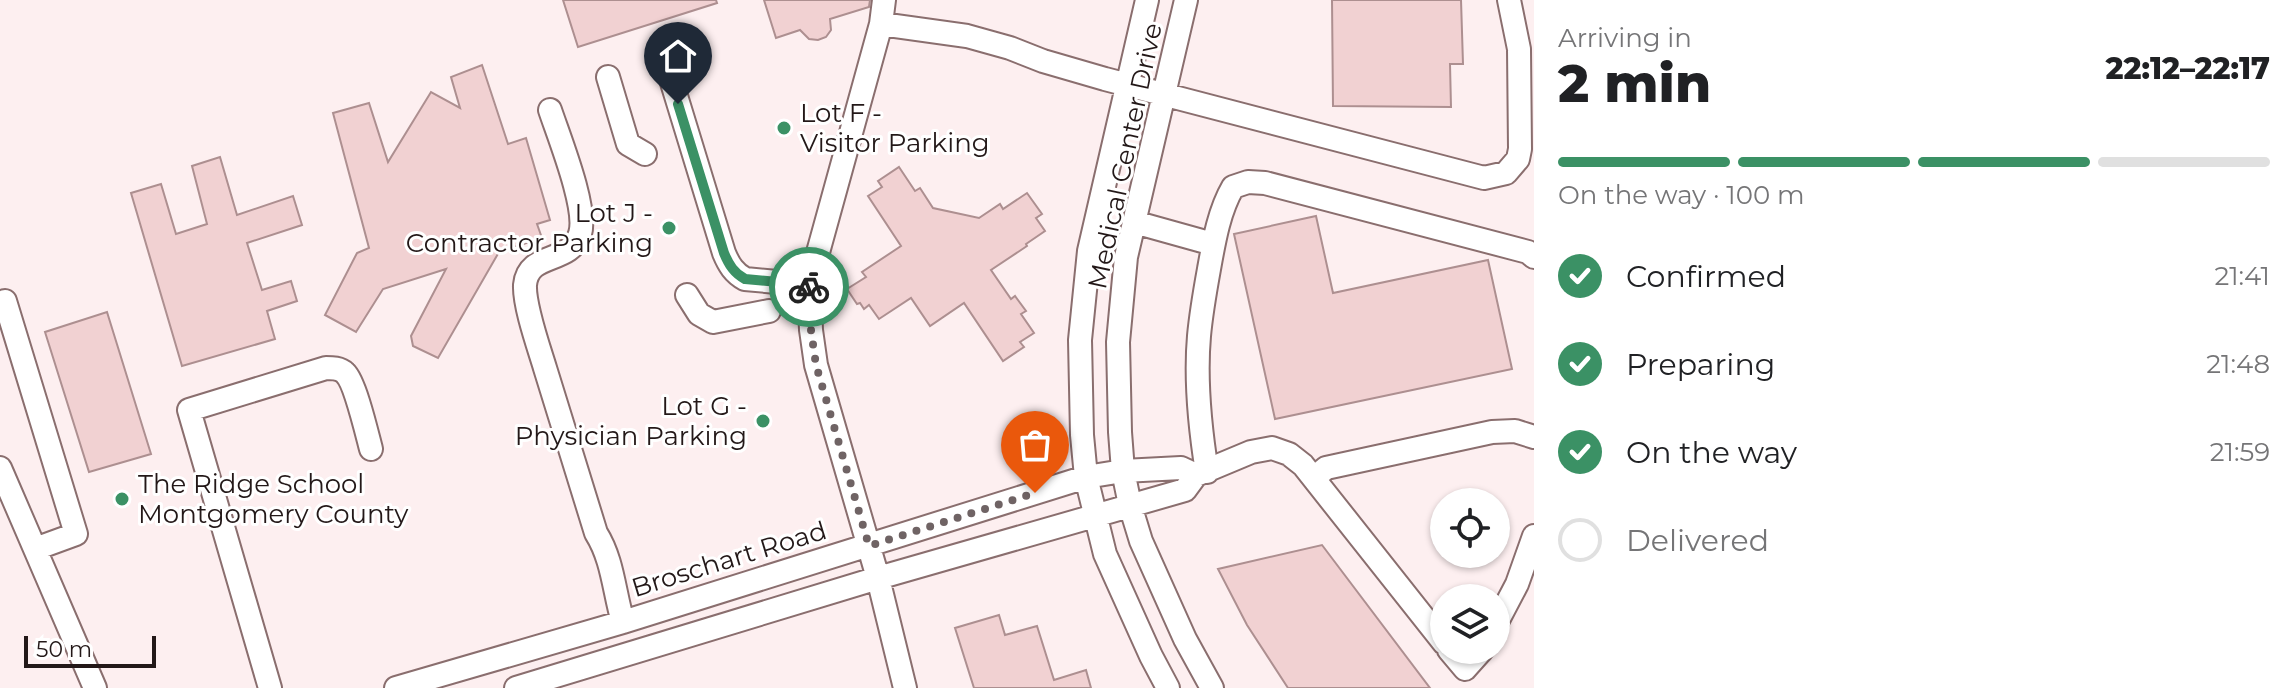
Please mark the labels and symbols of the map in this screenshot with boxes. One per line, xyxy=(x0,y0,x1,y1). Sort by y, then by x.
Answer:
street label: Medical Center Drive xyxy=(1081,20,1169,292)
pin xyxy=(644,22,712,104)
place label: Lot F - Visitor Parking xyxy=(800,97,990,159)
marker: Lot F - Visitor Parking xyxy=(775,119,793,137)
place label: Lot J - Contractor Parking xyxy=(406,197,653,259)
marker: Lot J - Contractor Parking xyxy=(660,219,678,237)
courier xyxy=(769,247,849,327)
place label: Lot G - Physician Parking xyxy=(515,390,747,452)
pin xyxy=(1001,411,1069,493)
marker: Lot G - Physician Parking xyxy=(754,412,772,430)
place label: The Ridge School Montgomery County xyxy=(138,468,409,530)
marker: The Ridge School Montgomery County xyxy=(113,490,131,508)
street label: Broschart Road xyxy=(628,514,830,604)
scale bar xyxy=(24,632,156,668)

